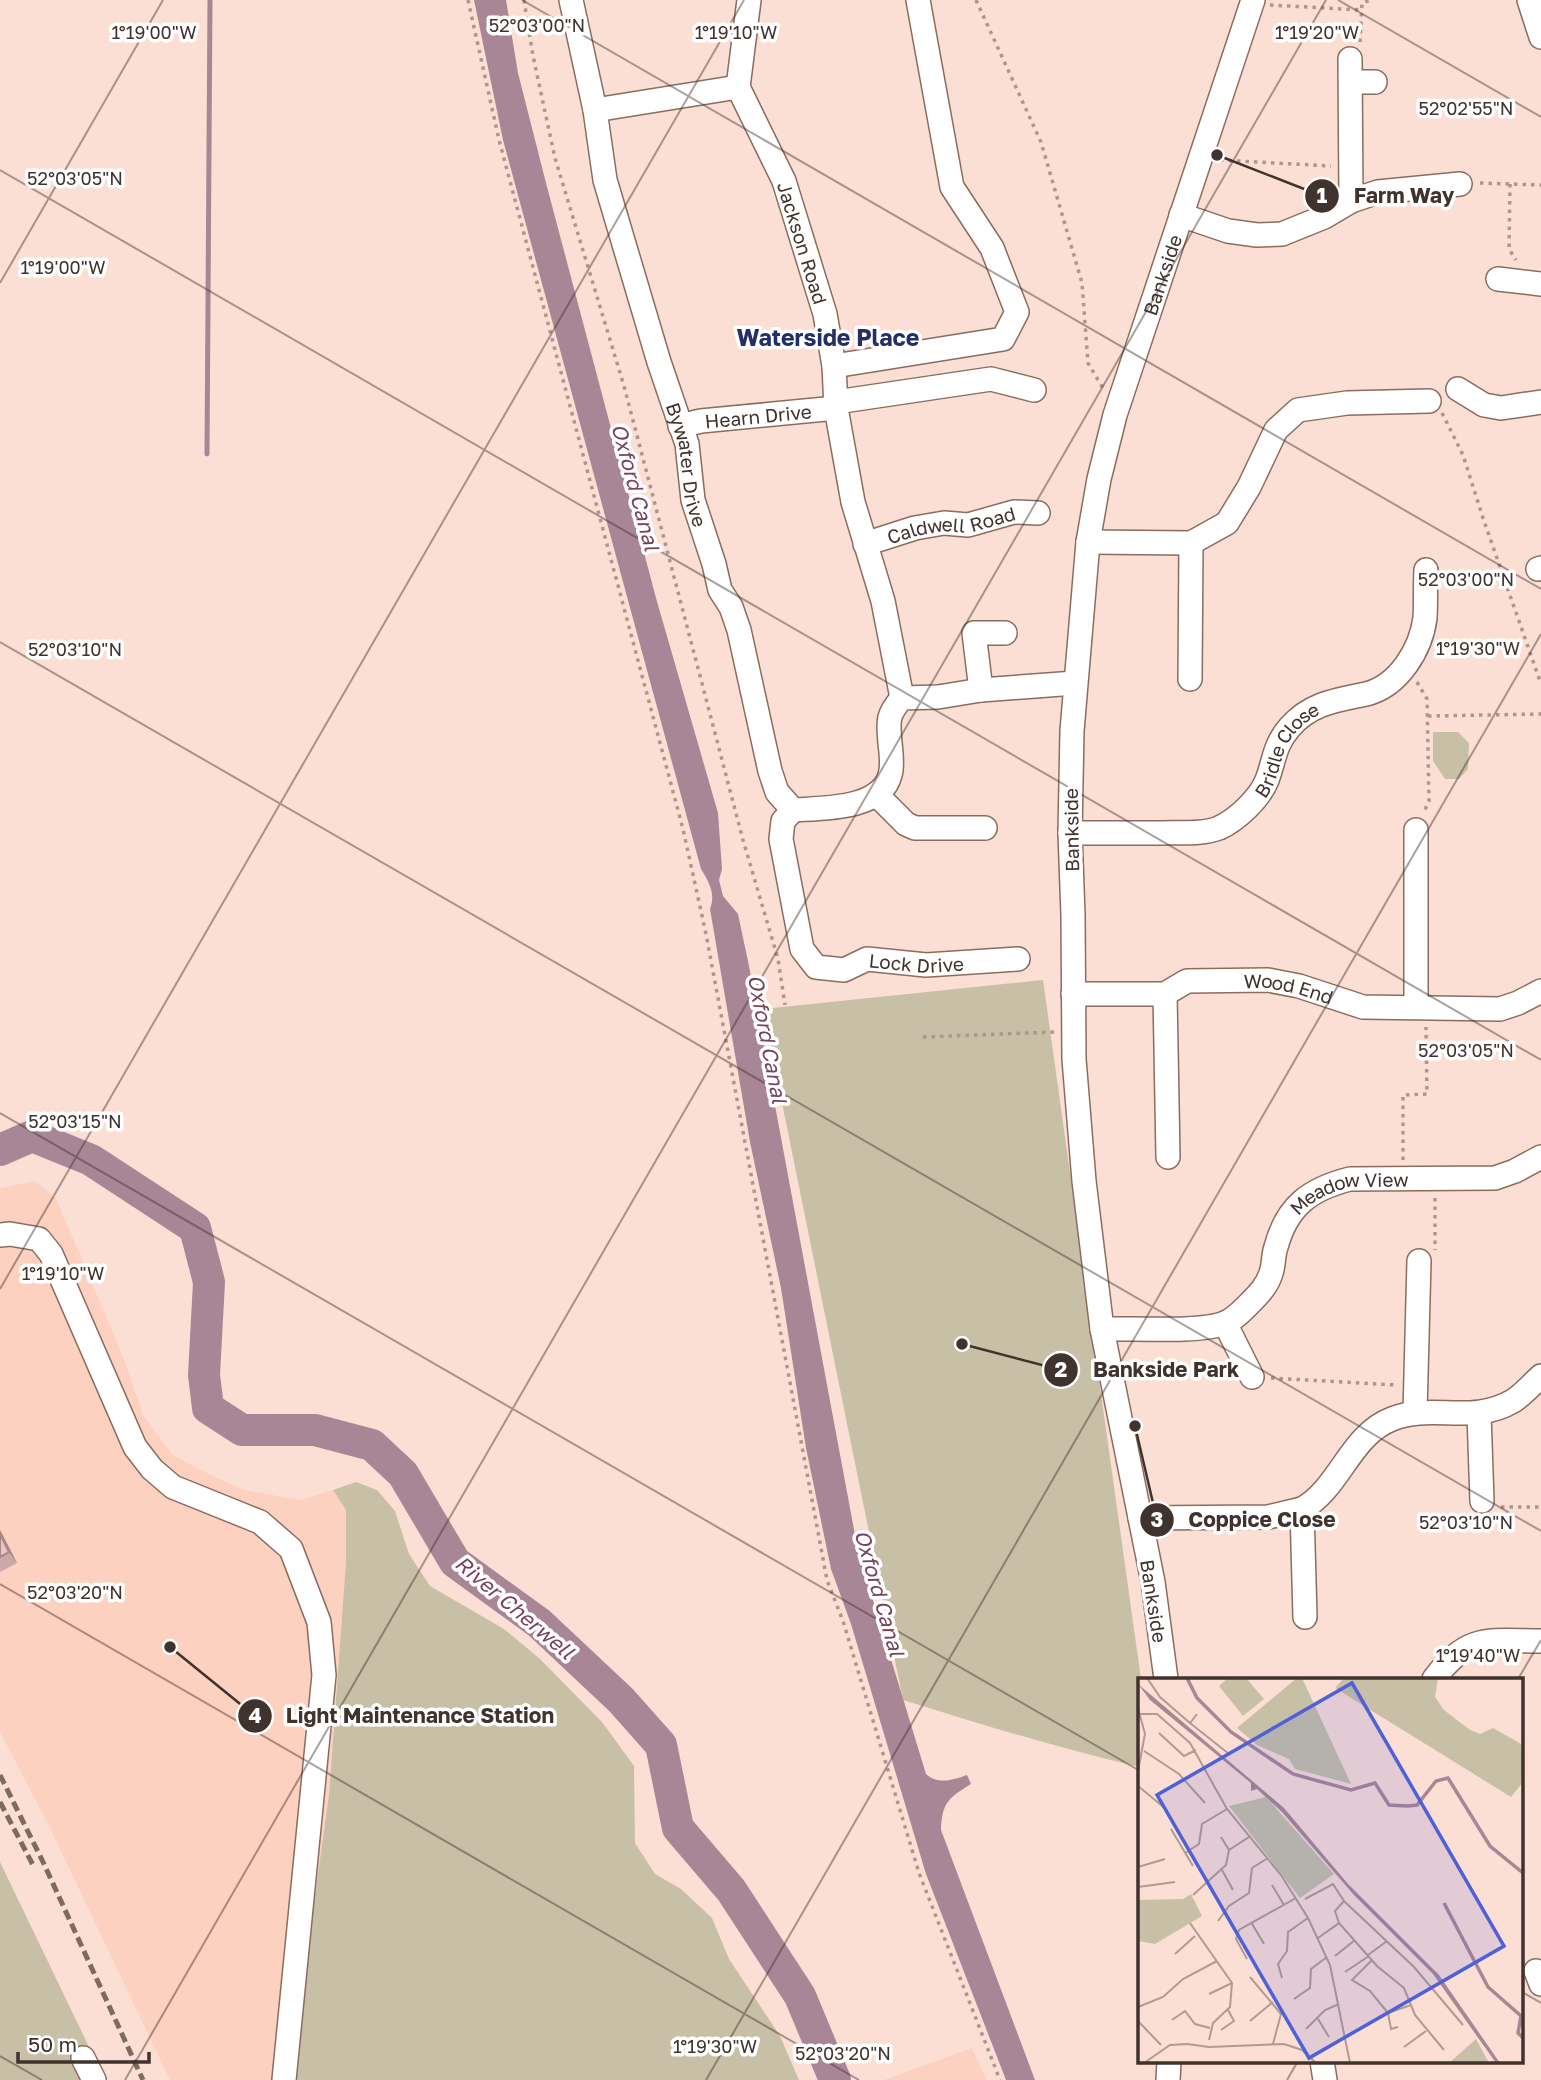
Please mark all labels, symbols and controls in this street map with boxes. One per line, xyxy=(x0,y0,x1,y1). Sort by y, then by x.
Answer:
text: 52°03'00"N xyxy=(489,14,585,36)
text: 1°19'00"W xyxy=(112,21,196,43)
text: 1°19'10"W xyxy=(695,21,777,43)
text: 1°19'20"W xyxy=(1275,21,1359,43)
text: 52°02'55"N xyxy=(1418,97,1514,119)
text: 52°03'05"N xyxy=(27,167,123,189)
callout: Farm Way xyxy=(1304,175,1468,217)
street label: Jackson Road xyxy=(773,179,833,307)
text: 1 xyxy=(1317,182,1328,208)
text: Farm Way xyxy=(1354,182,1455,208)
street label: Bankside xyxy=(1138,231,1186,318)
text: 1°19'00"W xyxy=(21,256,105,278)
district label: Waterside Place xyxy=(737,323,919,351)
street label: Bywater Drive xyxy=(662,399,712,530)
street label: Hearn Drive xyxy=(704,399,813,432)
water label: Oxford Canal xyxy=(607,420,666,555)
street label: Caldwell Road xyxy=(884,501,1018,548)
text: 52°03'00"N xyxy=(1418,568,1514,590)
text: 1°19'30"W xyxy=(1436,637,1520,659)
text: 52°03'10"N xyxy=(28,638,122,660)
street label: Bridle Close xyxy=(1249,697,1322,801)
street label: Bankside xyxy=(1059,788,1083,872)
street label: Lock Drive xyxy=(868,948,964,977)
street label: Wood End xyxy=(1243,968,1337,1008)
water label: Oxford Canal xyxy=(743,972,793,1107)
text: 52°03'05"N xyxy=(1418,1039,1514,1061)
text: 52°03'15"N xyxy=(28,1110,122,1132)
street label: Meadow View xyxy=(1284,1167,1409,1219)
text: 1°19'10"W xyxy=(22,1262,104,1284)
callout: Bankside Park xyxy=(1044,1349,1253,1391)
text: 2 xyxy=(1055,1356,1068,1382)
text: Bankside Park xyxy=(1093,1356,1239,1382)
callout: Coppice Close xyxy=(1139,1499,1349,1541)
text: 3 xyxy=(1151,1506,1163,1532)
text: Coppice Close xyxy=(1188,1506,1336,1532)
text: 52°03'10"N xyxy=(1419,1511,1513,1533)
water label: Oxford Canal xyxy=(849,1527,911,1661)
water label: River Cherwell xyxy=(450,1550,581,1665)
street label: Bankside xyxy=(1136,1558,1172,1644)
text: 52°03'20"N xyxy=(27,1581,123,1603)
text: 1°19'40"W xyxy=(1436,1644,1520,1666)
inset map xyxy=(1138,1678,1524,2062)
callout: Light Maintenance Station xyxy=(237,1695,568,1737)
text: 4 xyxy=(248,1702,262,1728)
text: Light Maintenance Station xyxy=(286,1702,554,1728)
scale bar xyxy=(18,2021,149,2064)
text: 50 m xyxy=(28,2031,77,2057)
text: 1°19'30"W xyxy=(673,2035,757,2057)
text: 52°03'20"N xyxy=(795,2042,891,2064)

